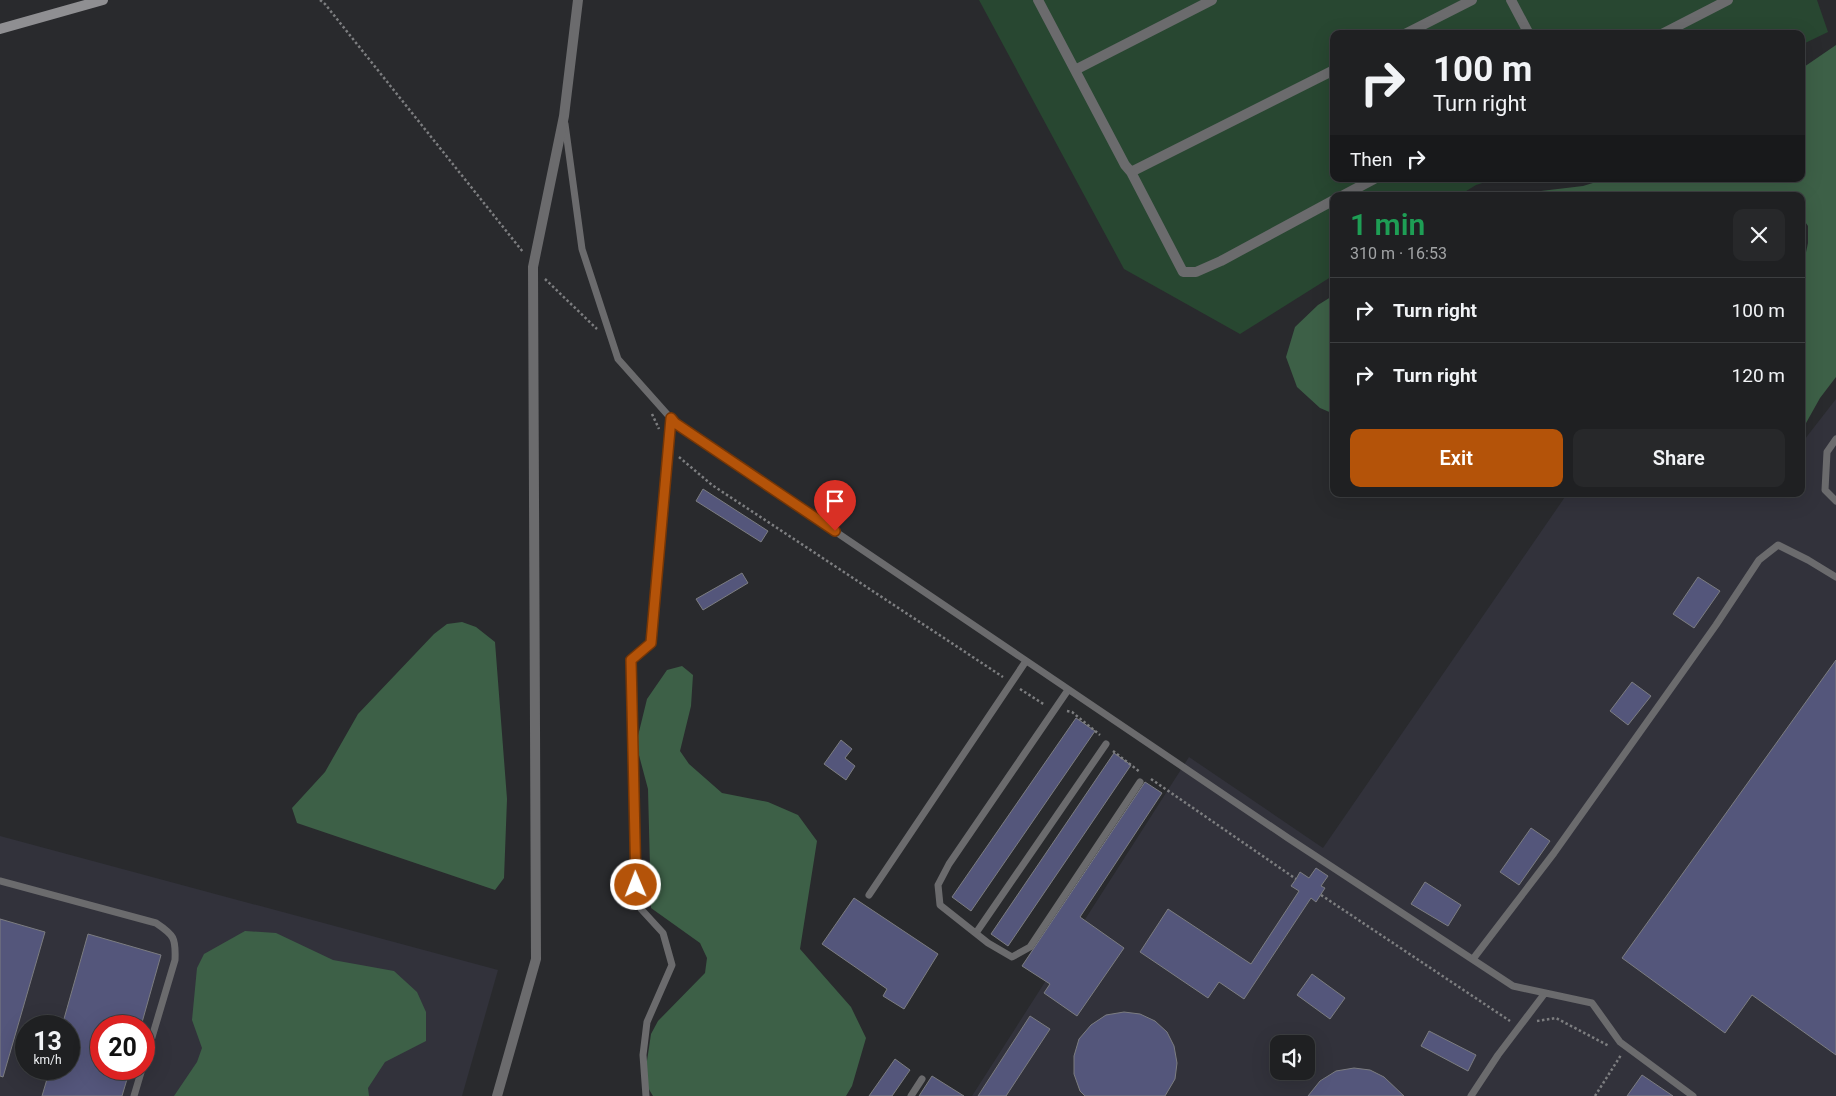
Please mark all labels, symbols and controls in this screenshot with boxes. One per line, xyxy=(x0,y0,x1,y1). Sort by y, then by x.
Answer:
text: 100 m xyxy=(1433,49,1532,90)
icon: right xyxy=(1350,50,1415,115)
text: Turn right xyxy=(1433,91,1527,116)
icon: right xyxy=(1402,145,1430,173)
text: Then xyxy=(1350,148,1392,171)
text: 1 min xyxy=(1350,207,1425,242)
button: close xyxy=(1733,209,1785,261)
text: 310 m · 16:53 xyxy=(1350,244,1447,263)
icon: right xyxy=(1350,296,1378,324)
text: Turn right xyxy=(1393,299,1477,322)
text: 100 m xyxy=(1732,299,1785,322)
icon: right xyxy=(1350,361,1378,389)
text: Turn right xyxy=(1393,364,1477,387)
text: 120 m xyxy=(1732,364,1785,387)
button: Exit xyxy=(1350,429,1563,487)
button: Share xyxy=(1573,429,1785,487)
pin xyxy=(814,480,856,531)
icon: arrive xyxy=(821,487,849,515)
position arrow xyxy=(609,858,661,910)
speed limit sign: 20 xyxy=(90,1015,155,1080)
text: 13 xyxy=(33,1027,62,1056)
map controls xyxy=(1270,1035,1315,1080)
button: sound xyxy=(1270,1035,1315,1080)
text: km/h xyxy=(33,1053,62,1067)

